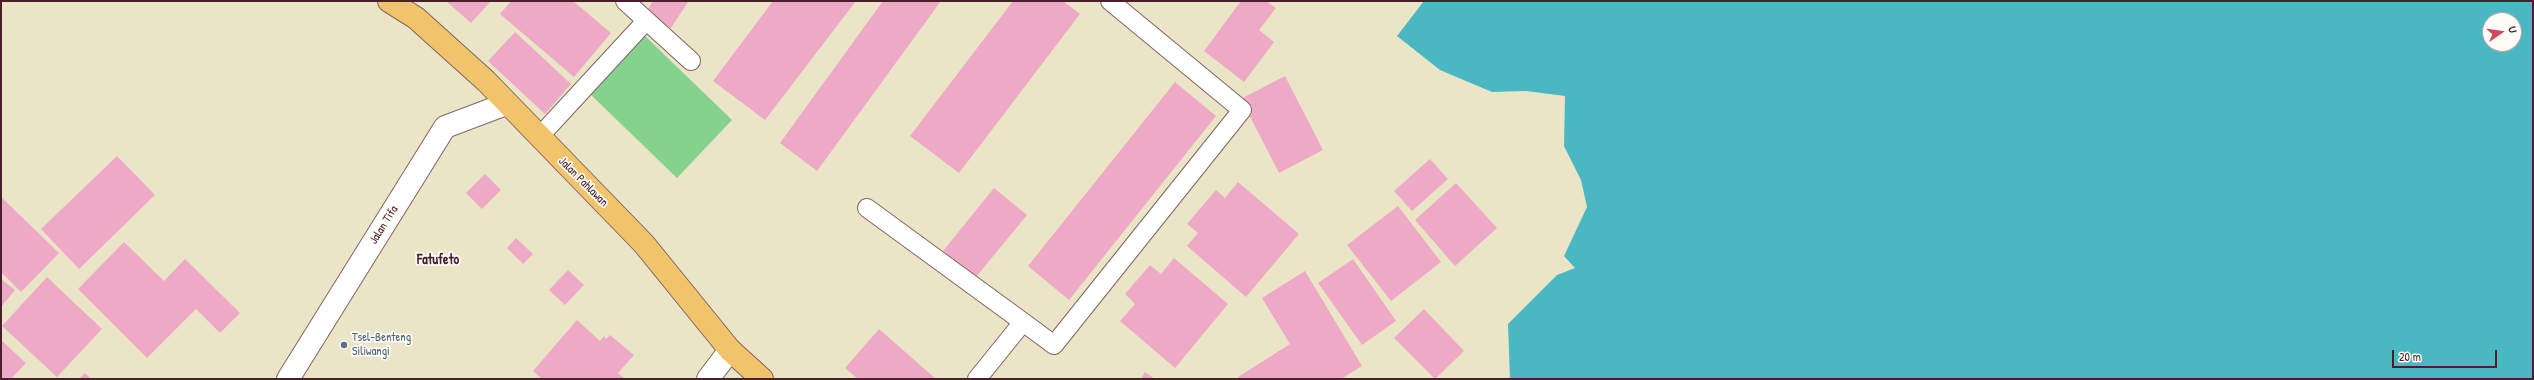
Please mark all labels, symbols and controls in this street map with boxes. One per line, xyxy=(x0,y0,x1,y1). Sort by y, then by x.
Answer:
north arrow xyxy=(2482,12,2522,52)
text: U xyxy=(2505,25,2520,34)
street label: Jalan Pahlawan xyxy=(555,154,611,210)
street label: Jalan Tifa xyxy=(367,203,401,247)
district label: Fatufeto xyxy=(417,252,459,268)
place label: Tsel-Benteng Siliwangi xyxy=(352,331,411,359)
marker: Tsel-Benteng Siliwangi xyxy=(339,340,349,350)
scale bar xyxy=(2394,342,2499,368)
text: 20 m xyxy=(2399,348,2421,365)

